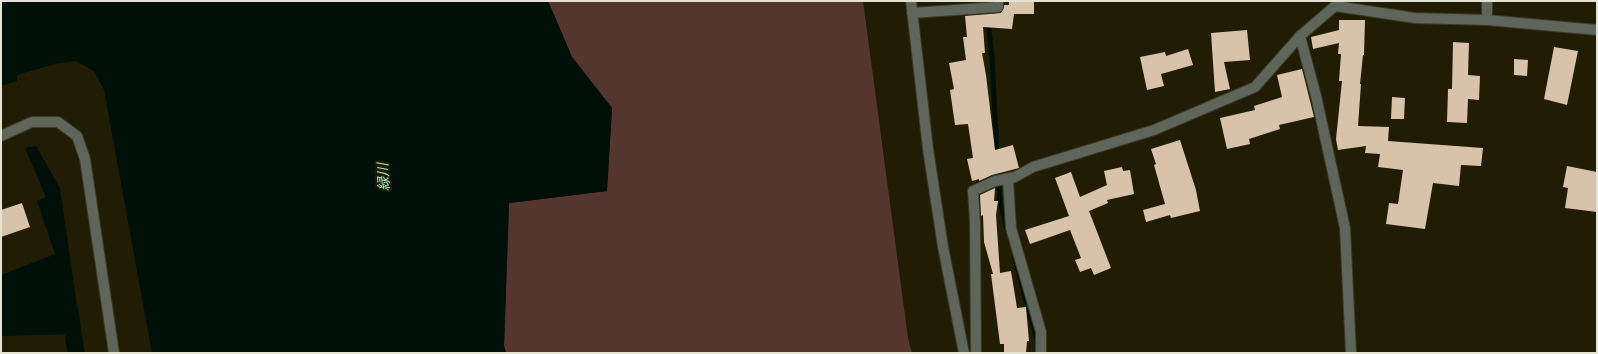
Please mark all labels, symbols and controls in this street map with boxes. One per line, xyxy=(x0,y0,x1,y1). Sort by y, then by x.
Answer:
water label: 緑川 xyxy=(375,163,393,191)

